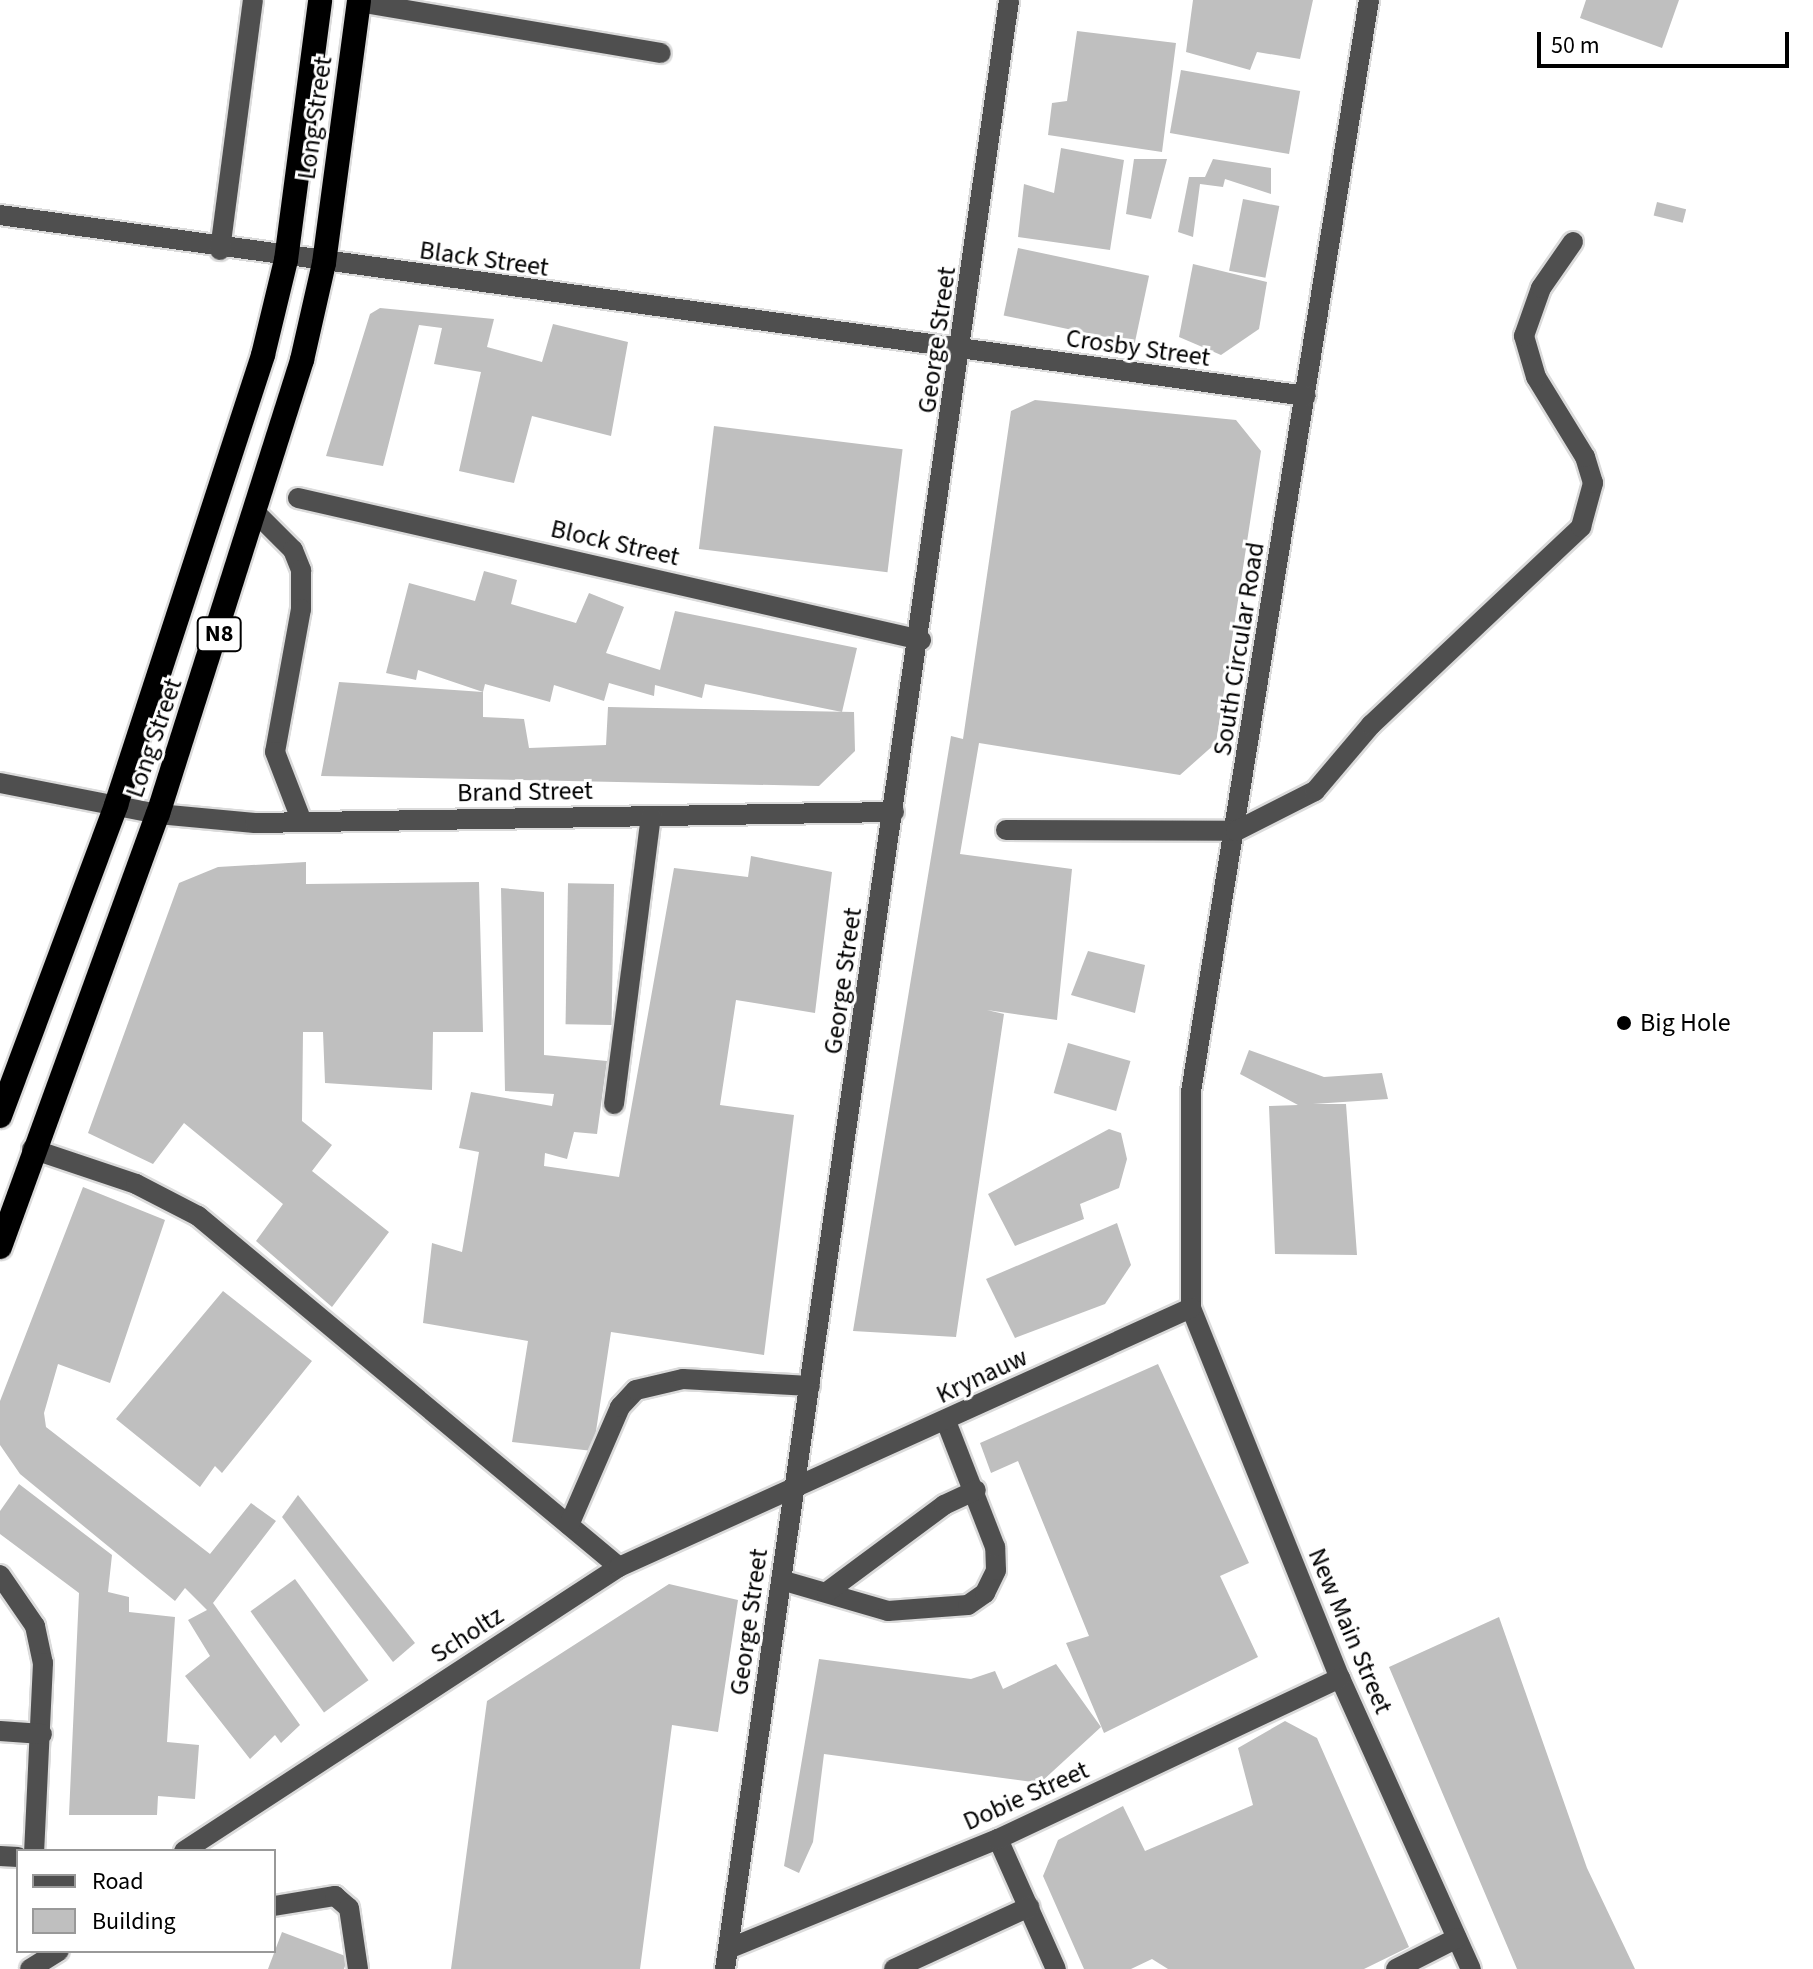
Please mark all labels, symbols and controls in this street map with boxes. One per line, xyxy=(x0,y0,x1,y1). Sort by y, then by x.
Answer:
scale bar xyxy=(1541,16,1793,66)
text: 50 m xyxy=(1551,28,1600,63)
street label: Long Street xyxy=(291,54,339,182)
street label: Black Street xyxy=(417,234,551,284)
street label: George Street xyxy=(911,265,963,415)
street label: Crosby Street xyxy=(1064,322,1212,374)
street label: Block Street xyxy=(548,513,682,573)
street label: South Circular Road xyxy=(1207,540,1271,758)
road number: N8 xyxy=(195,614,243,654)
street label: Long Street xyxy=(119,674,189,802)
street label: Brand Street xyxy=(457,775,593,809)
street label: George Street xyxy=(817,906,869,1056)
place label: Big Hole xyxy=(1640,1007,1731,1039)
marker: Big Hole xyxy=(1615,1014,1633,1032)
street label: Krynauw xyxy=(931,1341,1033,1411)
street label: New Main Street xyxy=(1301,1544,1399,1718)
street label: George Street xyxy=(723,1547,775,1697)
street label: Scholtz xyxy=(425,1600,509,1670)
street label: Dobie Street xyxy=(958,1754,1094,1838)
legend xyxy=(16,1849,276,1953)
text: Road xyxy=(92,1864,144,1899)
text: Building xyxy=(92,1904,176,1939)

